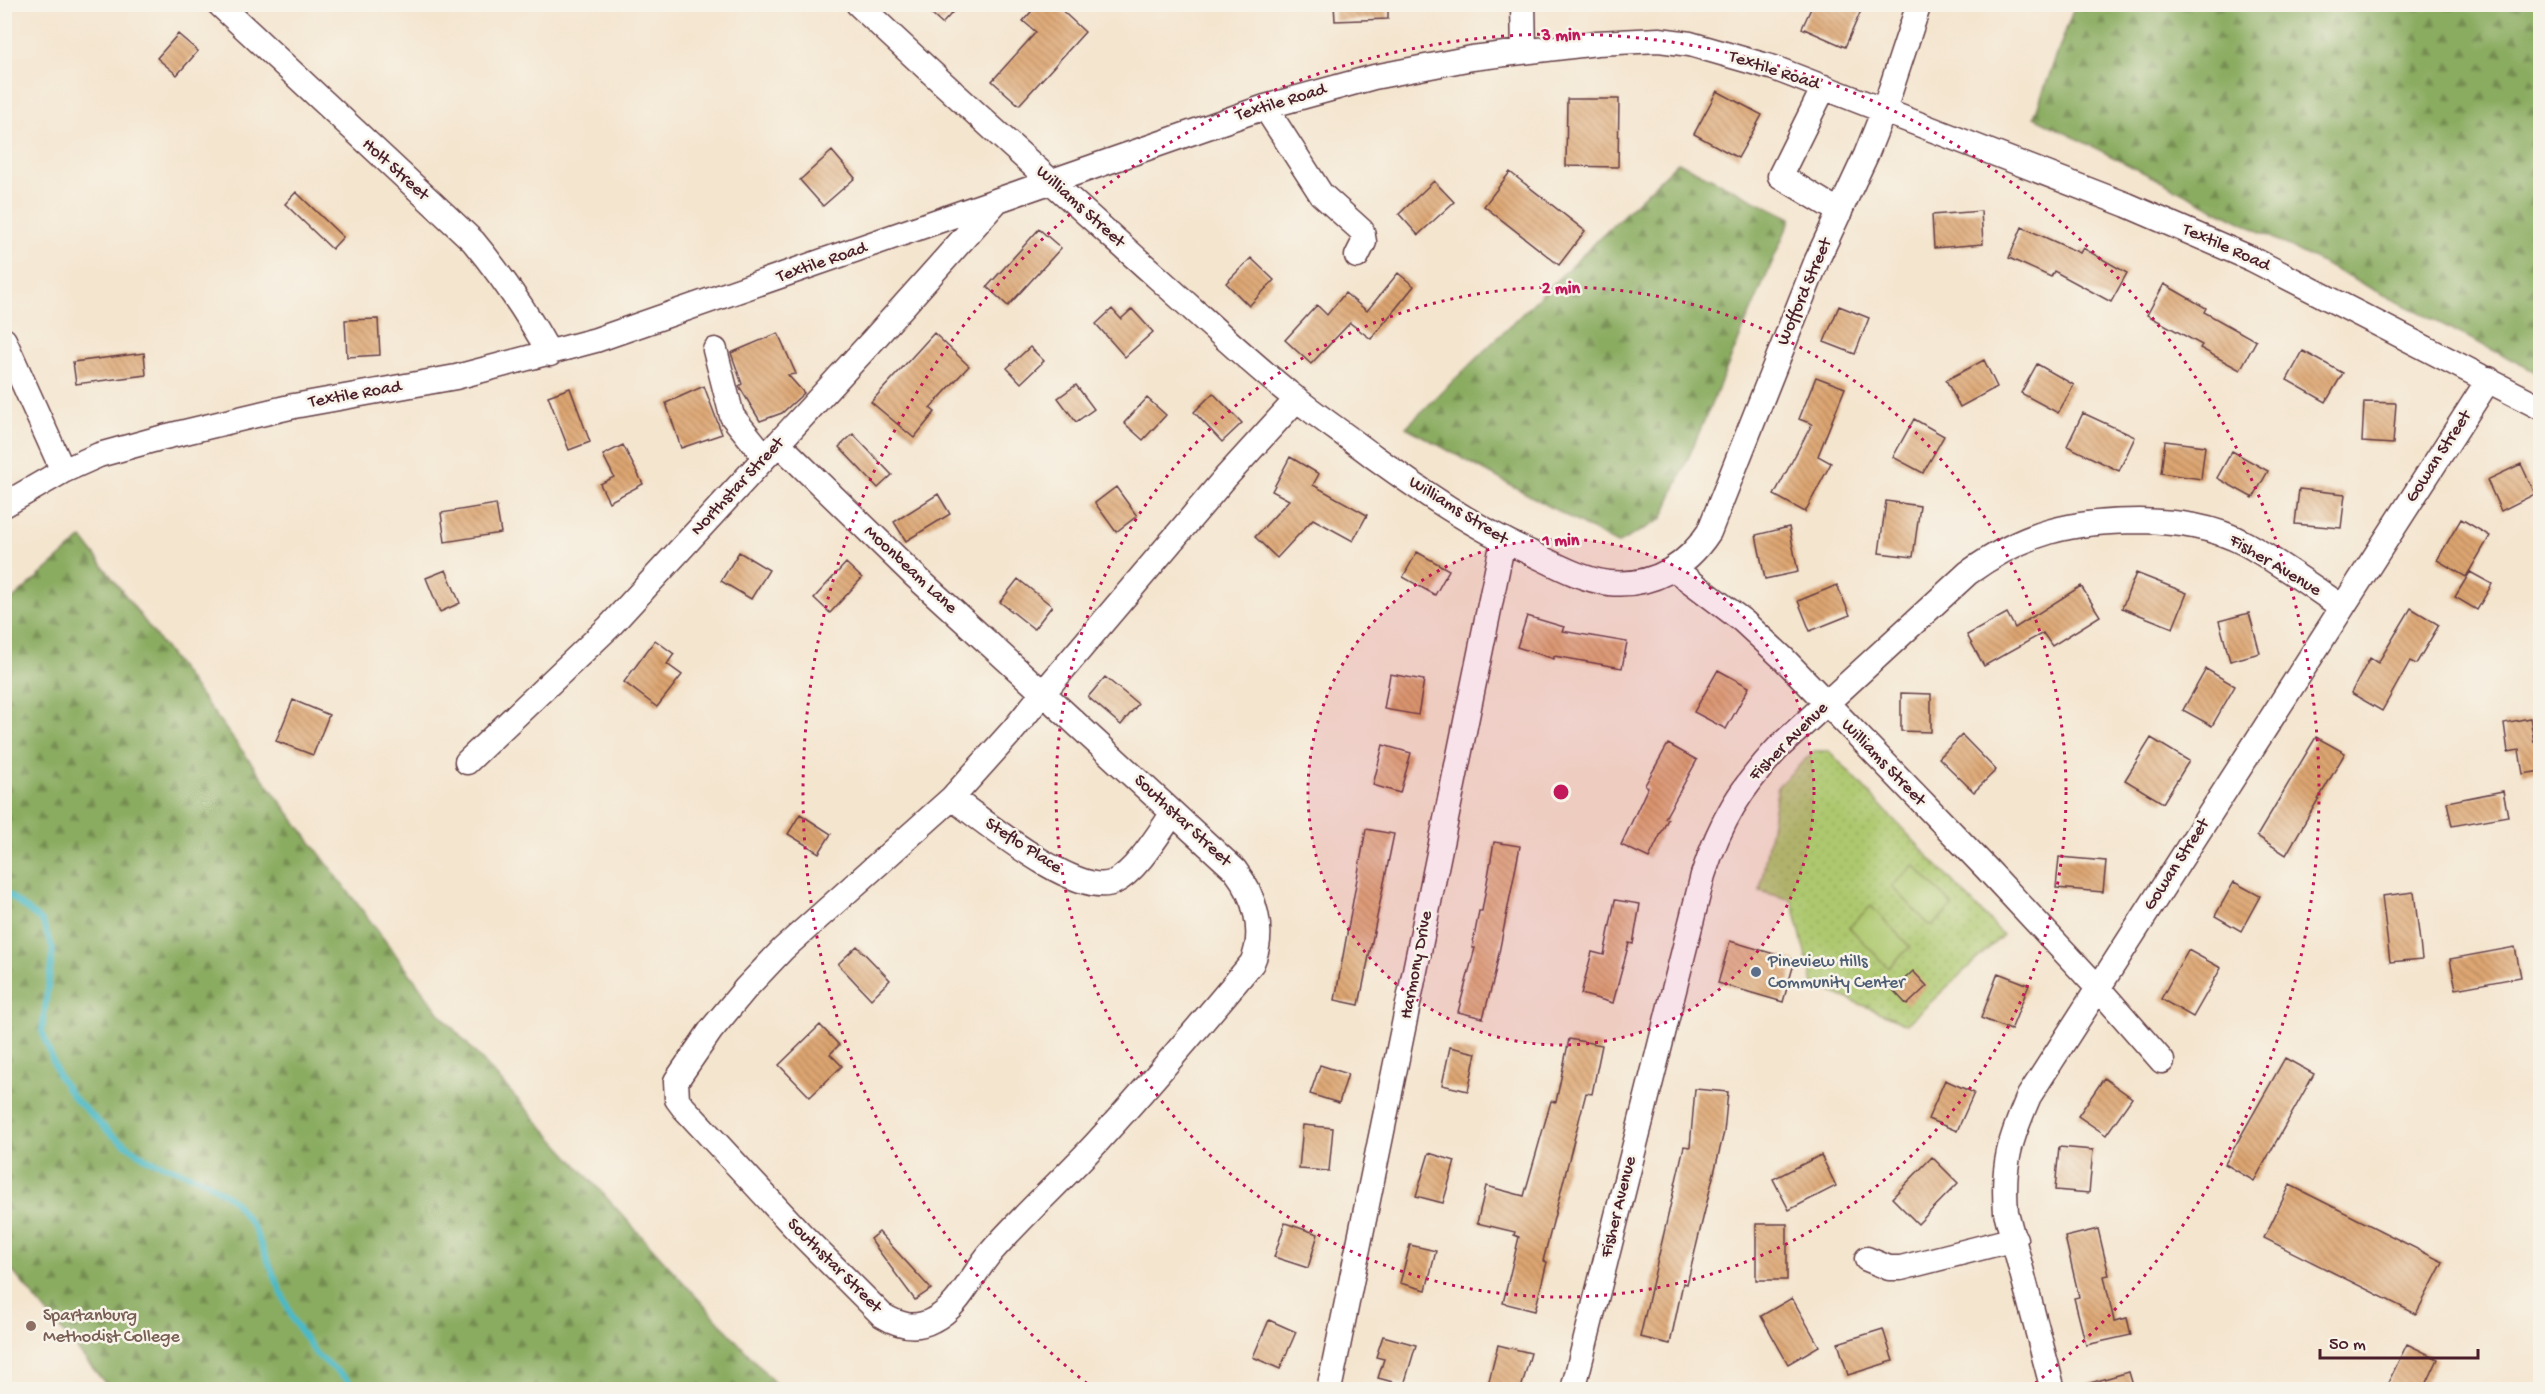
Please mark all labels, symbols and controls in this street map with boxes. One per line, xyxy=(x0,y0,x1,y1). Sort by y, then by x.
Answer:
text: 3 min xyxy=(1541,26,1581,47)
street label: Textile Road xyxy=(1725,46,1823,96)
street label: Textile Road xyxy=(1232,79,1330,127)
street label: Holt Street xyxy=(357,134,434,207)
street label: Williams Street xyxy=(1031,161,1130,254)
street label: Textile Road xyxy=(2178,219,2274,277)
street label: Wofford Street xyxy=(1773,234,1838,349)
street label: Textile Road xyxy=(773,237,871,289)
text: 2 min xyxy=(1542,279,1581,300)
street label: Textile Road xyxy=(306,376,404,414)
street label: Gowan Street xyxy=(2401,406,2477,507)
street label: Northstar Street xyxy=(687,432,790,541)
street label: Williams Street xyxy=(1405,472,1513,551)
street label: Moonbeam Lane xyxy=(859,521,962,619)
street label: Fisher Avenue xyxy=(2224,530,2325,602)
text: 1 min xyxy=(1542,531,1580,552)
street label: Fisher Avenue xyxy=(1744,697,1834,787)
street label: Williams Street xyxy=(1836,715,1931,812)
street label: Southstar Street xyxy=(1129,770,1236,873)
centre of rings xyxy=(1551,782,1571,802)
street label: Steflo Place xyxy=(981,813,1066,879)
street label: Gowan Street xyxy=(2139,814,2215,915)
street label: Harmony Drive xyxy=(1396,908,1438,1021)
place label: Pineview Hills Community Center xyxy=(1767,952,1906,994)
marker: Pineview Hills Community Center xyxy=(1749,965,1763,979)
street label: Fisher Avenue xyxy=(1596,1154,1642,1261)
street label: Southstar Street xyxy=(782,1214,887,1319)
place label: Spartanburg Methodist College xyxy=(43,1306,180,1348)
marker: Spartanburg Methodist College xyxy=(24,1319,38,1333)
scale bar xyxy=(2320,1322,2478,1360)
text: 50 m xyxy=(2329,1335,2366,1356)

